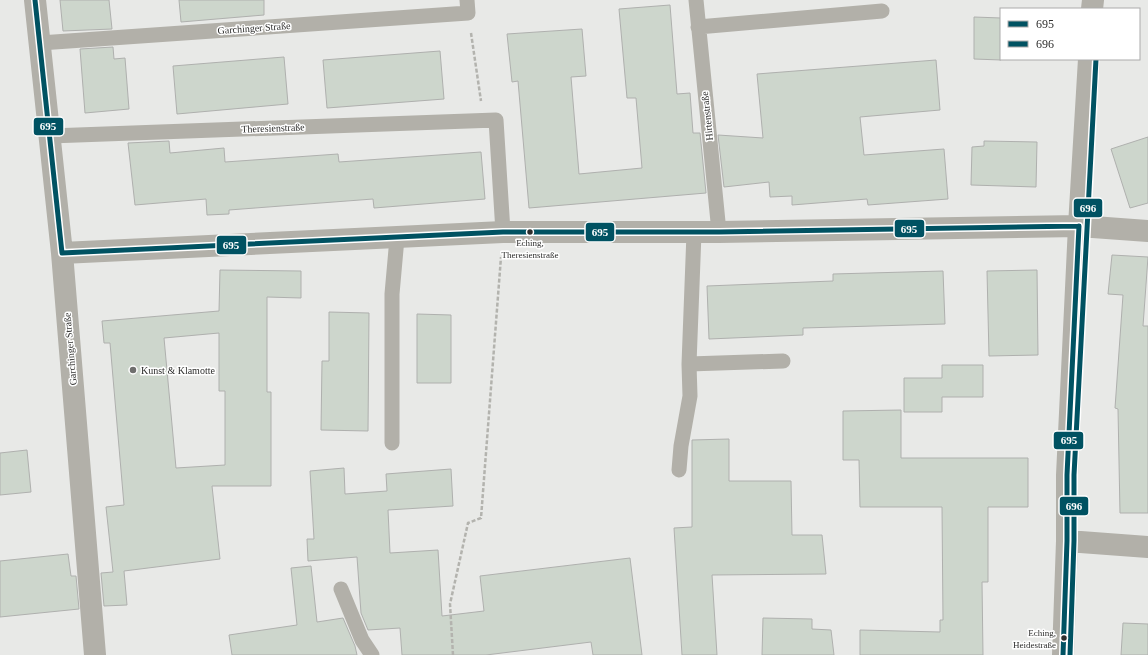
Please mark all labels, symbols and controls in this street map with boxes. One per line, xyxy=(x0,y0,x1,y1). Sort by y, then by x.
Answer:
legend xyxy=(1000,8,1140,60)
text: 695 xyxy=(1036,17,1054,31)
street label: Garchinger Straße xyxy=(217,20,291,36)
text: 696 xyxy=(1036,37,1054,51)
street label: Hirtenstraße xyxy=(699,90,715,141)
line badge: 695 xyxy=(33,117,64,136)
text: 695 xyxy=(40,120,57,132)
street label: Theresienstraße xyxy=(241,121,305,135)
line badge: 696 xyxy=(1073,198,1103,218)
text: 696 xyxy=(1080,202,1097,214)
line badge: 695 xyxy=(894,219,925,238)
line badge: 695 xyxy=(585,222,615,242)
text: 695 xyxy=(901,223,918,235)
text: 695 xyxy=(592,226,609,238)
marker: Eching, Theresienstraße xyxy=(525,227,535,237)
line badge: 695 xyxy=(216,235,247,255)
place label: Eching, Theresienstraße xyxy=(502,238,558,260)
text: 695 xyxy=(223,239,240,251)
street label: Garchinger Straße xyxy=(61,312,79,386)
marker: Kunst & Klamotte xyxy=(128,365,138,375)
place label: Kunst & Klamotte xyxy=(141,365,215,376)
line badge: 695 xyxy=(1053,431,1084,450)
text: 695 xyxy=(1061,434,1078,446)
line badge: 696 xyxy=(1059,496,1089,516)
text: 696 xyxy=(1066,500,1083,512)
place label: Eching, Heidestraße xyxy=(1013,628,1056,650)
marker: Eching, Heidestraße xyxy=(1059,633,1069,643)

